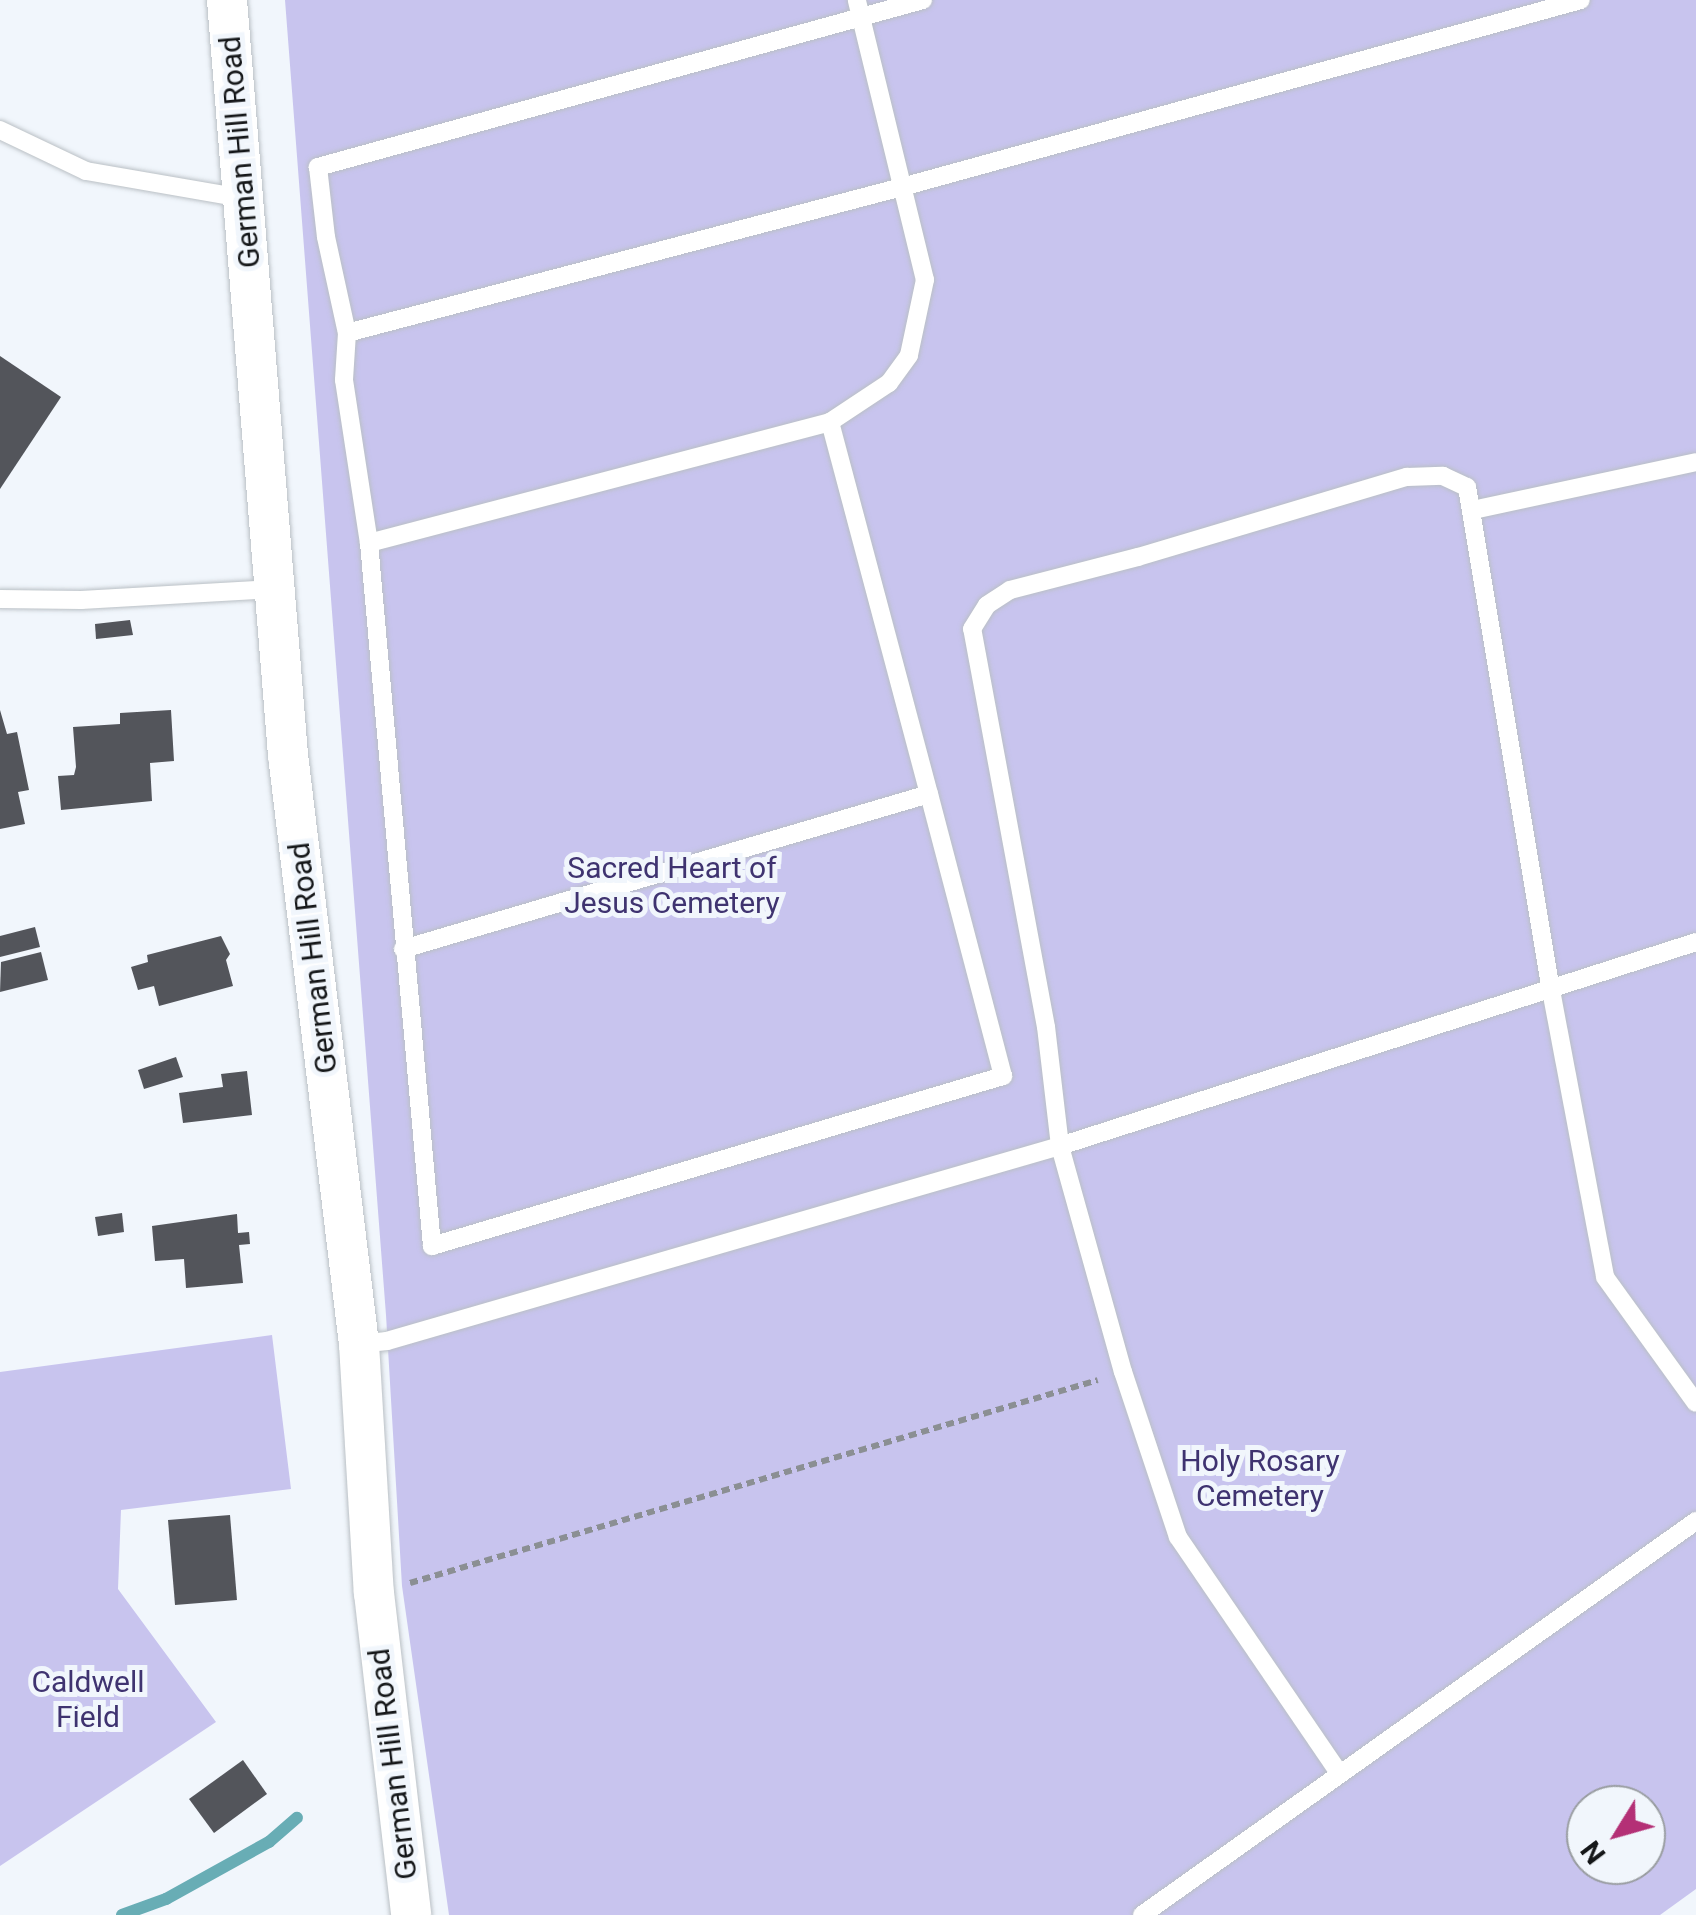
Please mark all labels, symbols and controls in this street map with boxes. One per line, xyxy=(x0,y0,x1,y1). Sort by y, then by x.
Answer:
street label: German Hill Road xyxy=(212,35,268,269)
street label: German Hill Road xyxy=(281,840,345,1076)
park label: Sacred Heart of Jesus Cemetery xyxy=(564,850,780,920)
park label: Holy Rosary Cemetery xyxy=(1180,1443,1340,1514)
street label: German Hill Road xyxy=(361,1646,425,1882)
park label: Caldwell Field xyxy=(31,1664,145,1734)
north arrow xyxy=(1566,1785,1666,1885)
text: N xyxy=(1574,1834,1612,1870)

